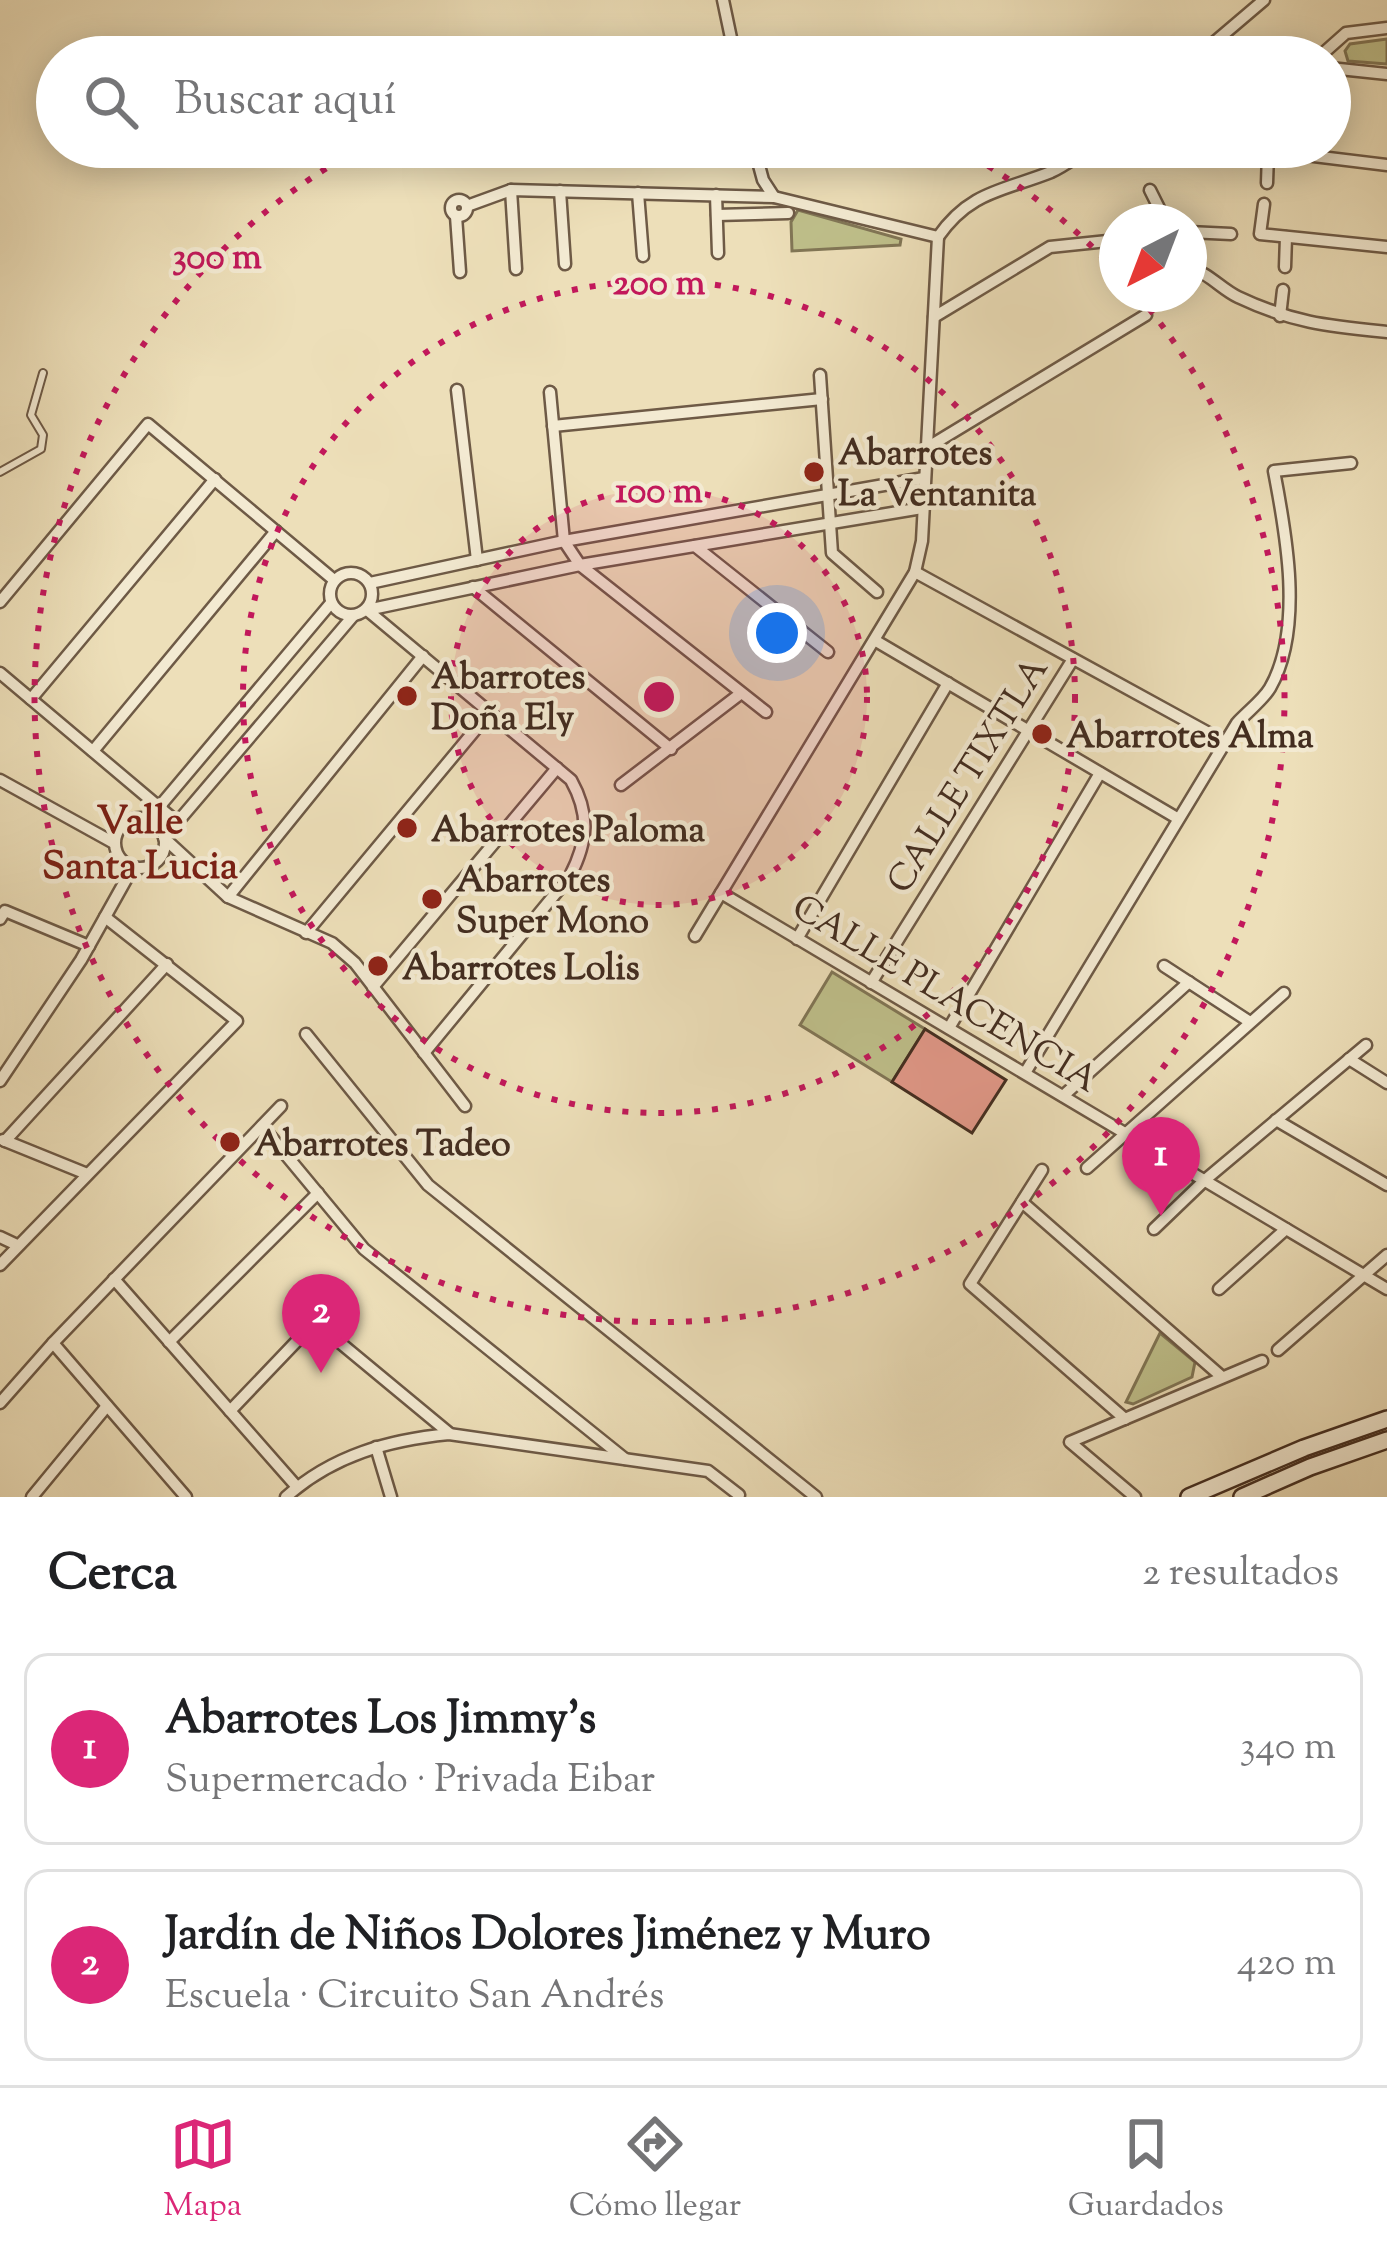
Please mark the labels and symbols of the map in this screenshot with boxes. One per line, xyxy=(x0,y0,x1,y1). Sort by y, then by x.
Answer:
north arrow xyxy=(1099,204,1207,312)
text: 300 m xyxy=(172,233,262,285)
text: 200 m xyxy=(613,259,705,311)
place label: Abarrotes La Ventanita xyxy=(838,429,1037,522)
marker: Abarrotes La Ventanita xyxy=(801,459,827,485)
text: 100 m xyxy=(615,467,703,519)
your location xyxy=(747,603,807,663)
street label: CALLE TIXTLA xyxy=(876,648,1063,904)
place label: Abarrotes Doña Ely xyxy=(431,653,585,746)
centre of rings xyxy=(638,676,680,718)
marker: Abarrotes Doña Ely xyxy=(394,683,420,709)
place label: Abarrotes Alma xyxy=(1066,712,1314,764)
marker: Abarrotes Alma xyxy=(1029,721,1055,747)
district label: Valle Santa Lucia xyxy=(42,796,238,897)
place label: Abarrotes Paloma xyxy=(431,806,706,858)
marker: Abarrotes Paloma xyxy=(394,815,420,841)
place label: Abarrotes Super Mono xyxy=(456,856,649,949)
street label: CALLE PLACENCIA xyxy=(781,883,1107,1107)
marker: Abarrotes Super Mono xyxy=(419,886,445,912)
place label: Abarrotes Lolis xyxy=(402,944,640,996)
marker: Abarrotes Lolis xyxy=(365,953,391,979)
pin: 1 xyxy=(1122,1117,1200,1216)
place label: Abarrotes Tadeo xyxy=(254,1120,511,1172)
marker: Abarrotes Tadeo xyxy=(217,1129,243,1155)
pin: 2 xyxy=(282,1274,360,1373)

